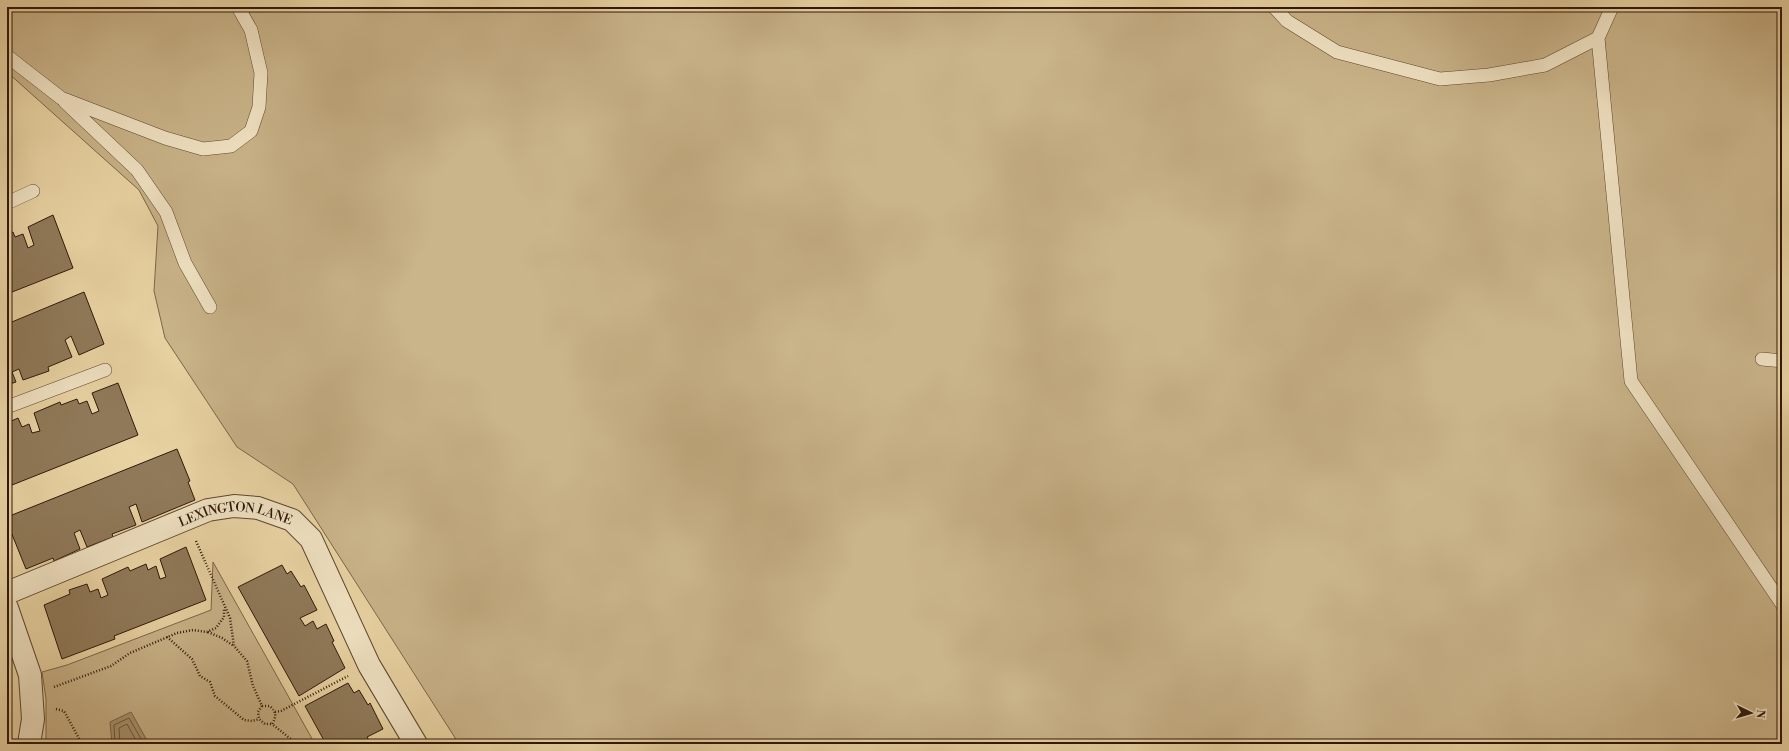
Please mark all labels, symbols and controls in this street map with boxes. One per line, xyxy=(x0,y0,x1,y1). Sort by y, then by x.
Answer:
street label: LEXINGTON LANE xyxy=(176,499,295,530)
north arrow xyxy=(1731,693,1771,733)
text: N xyxy=(1753,709,1767,719)

